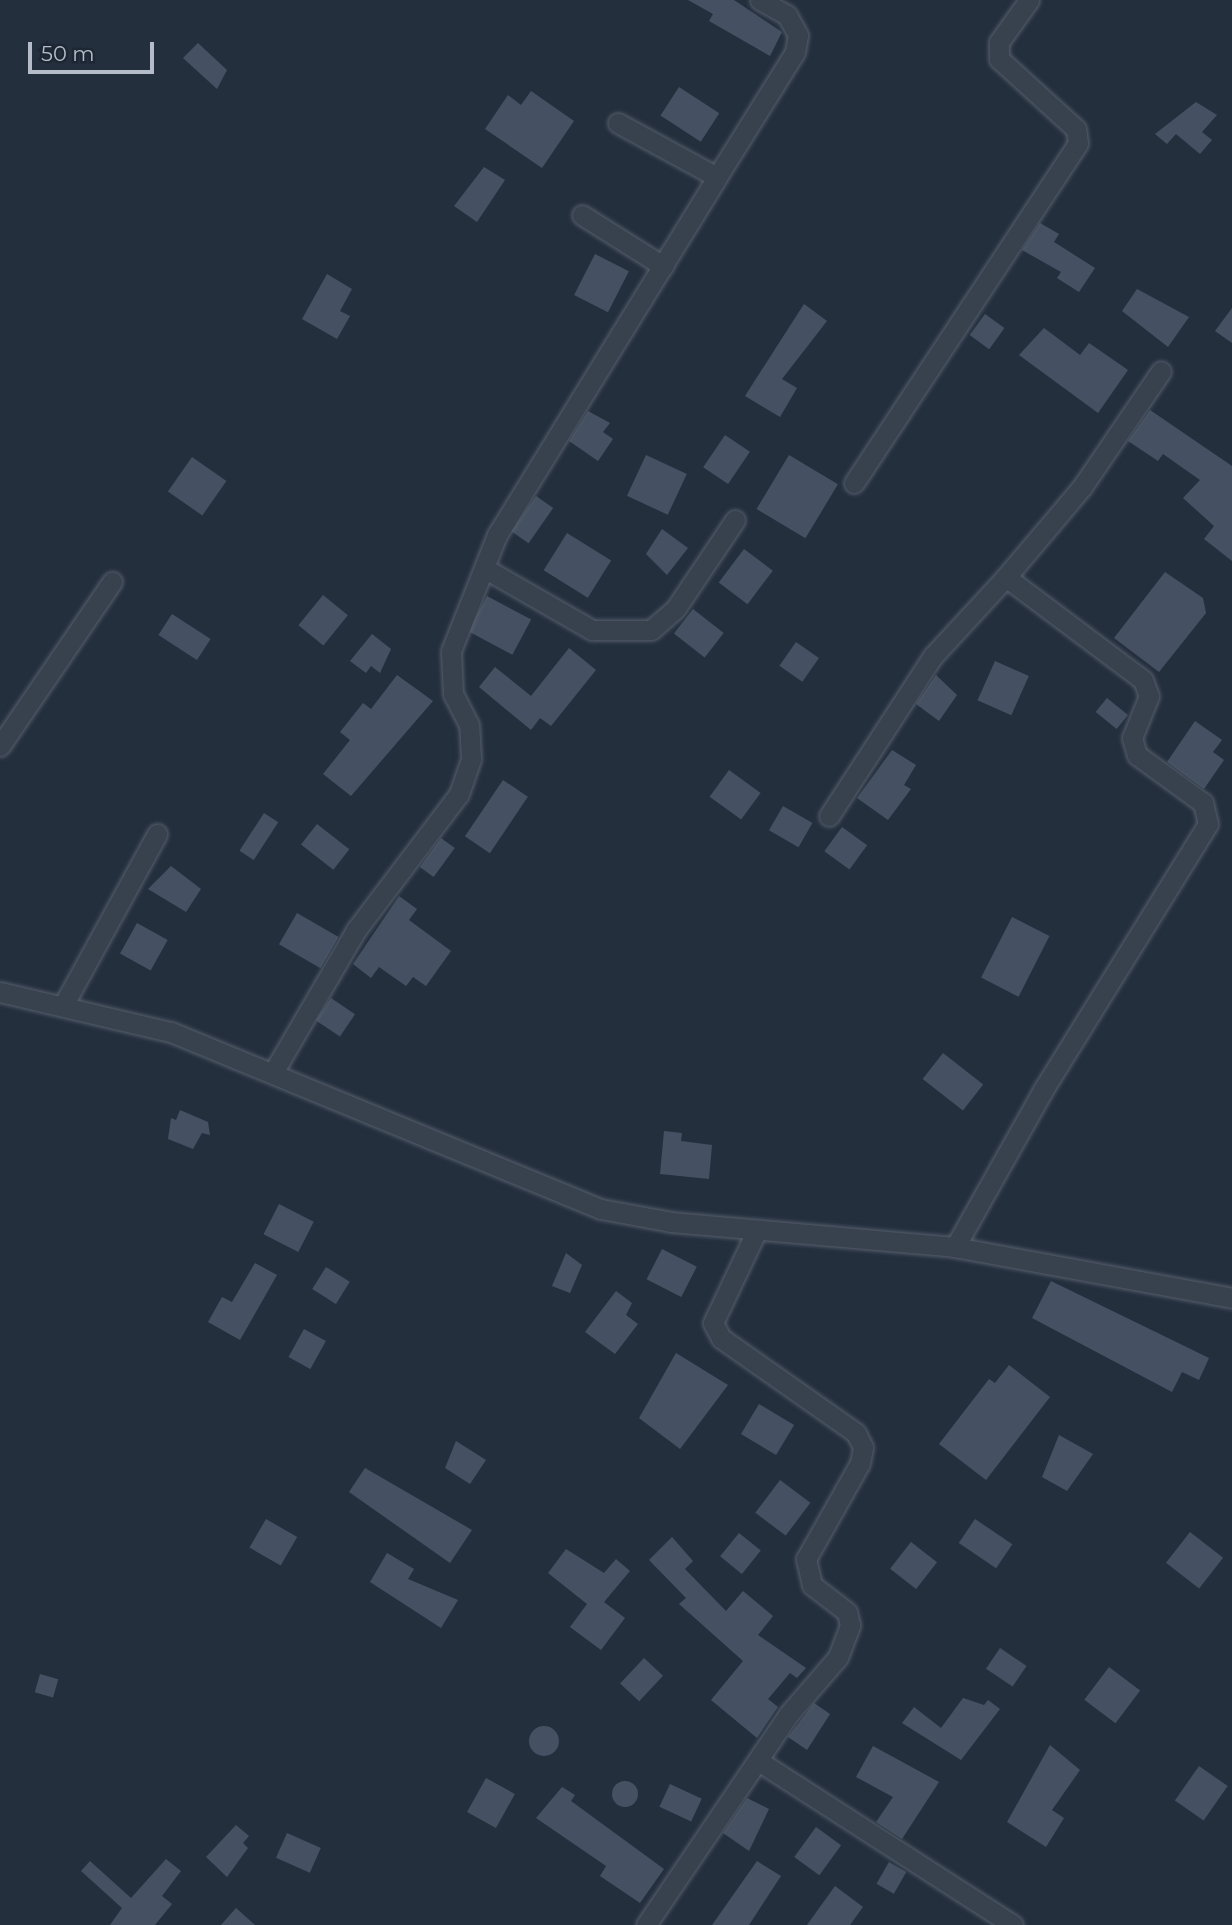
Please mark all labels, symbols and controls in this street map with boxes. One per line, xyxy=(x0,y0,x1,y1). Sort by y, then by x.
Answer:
scale bar xyxy=(32,28,158,72)
text: 50 m xyxy=(41,41,95,66)

